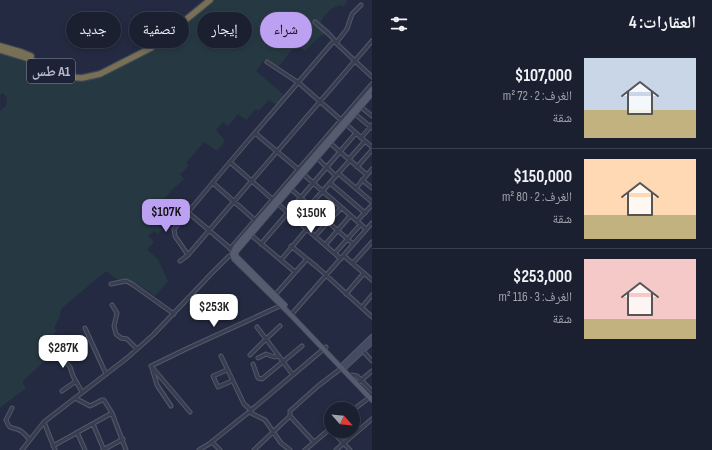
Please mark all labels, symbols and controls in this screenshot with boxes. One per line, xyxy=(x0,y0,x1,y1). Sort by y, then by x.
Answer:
chip: جديد xyxy=(66,12,121,48)
chip: تصفية xyxy=(129,12,189,48)
chip: إيجار xyxy=(197,12,252,48)
chip: شراء xyxy=(260,12,312,48)
icon: filters xyxy=(388,13,410,35)
text: العقارات: 4 xyxy=(629,13,696,33)
road number: طس A1 xyxy=(27,59,75,83)
text: $107,000 xyxy=(515,66,572,86)
icon: home xyxy=(616,74,664,122)
text: الغرف: 2 · 72 m² xyxy=(503,88,572,104)
text: شقة xyxy=(553,110,572,126)
text: $150,000 xyxy=(513,167,572,187)
icon: home xyxy=(616,175,664,223)
text: الغرف: 2 · 80 m² xyxy=(502,189,572,205)
pin: $107K xyxy=(138,199,194,233)
pin: $150K xyxy=(283,200,339,234)
text: $107K xyxy=(151,204,181,220)
text: $150K xyxy=(296,205,326,221)
text: شقة xyxy=(553,211,572,227)
text: $253,000 xyxy=(513,267,572,287)
icon: home xyxy=(616,275,664,323)
text: الغرف: 3 · 116 m² xyxy=(499,289,572,305)
pin: $253K xyxy=(186,294,242,328)
text: $253K xyxy=(199,299,229,315)
text: شقة xyxy=(553,311,572,327)
pin: $287K xyxy=(35,335,91,369)
text: $287K xyxy=(48,340,78,356)
north arrow xyxy=(324,402,360,438)
map controls xyxy=(324,402,360,438)

